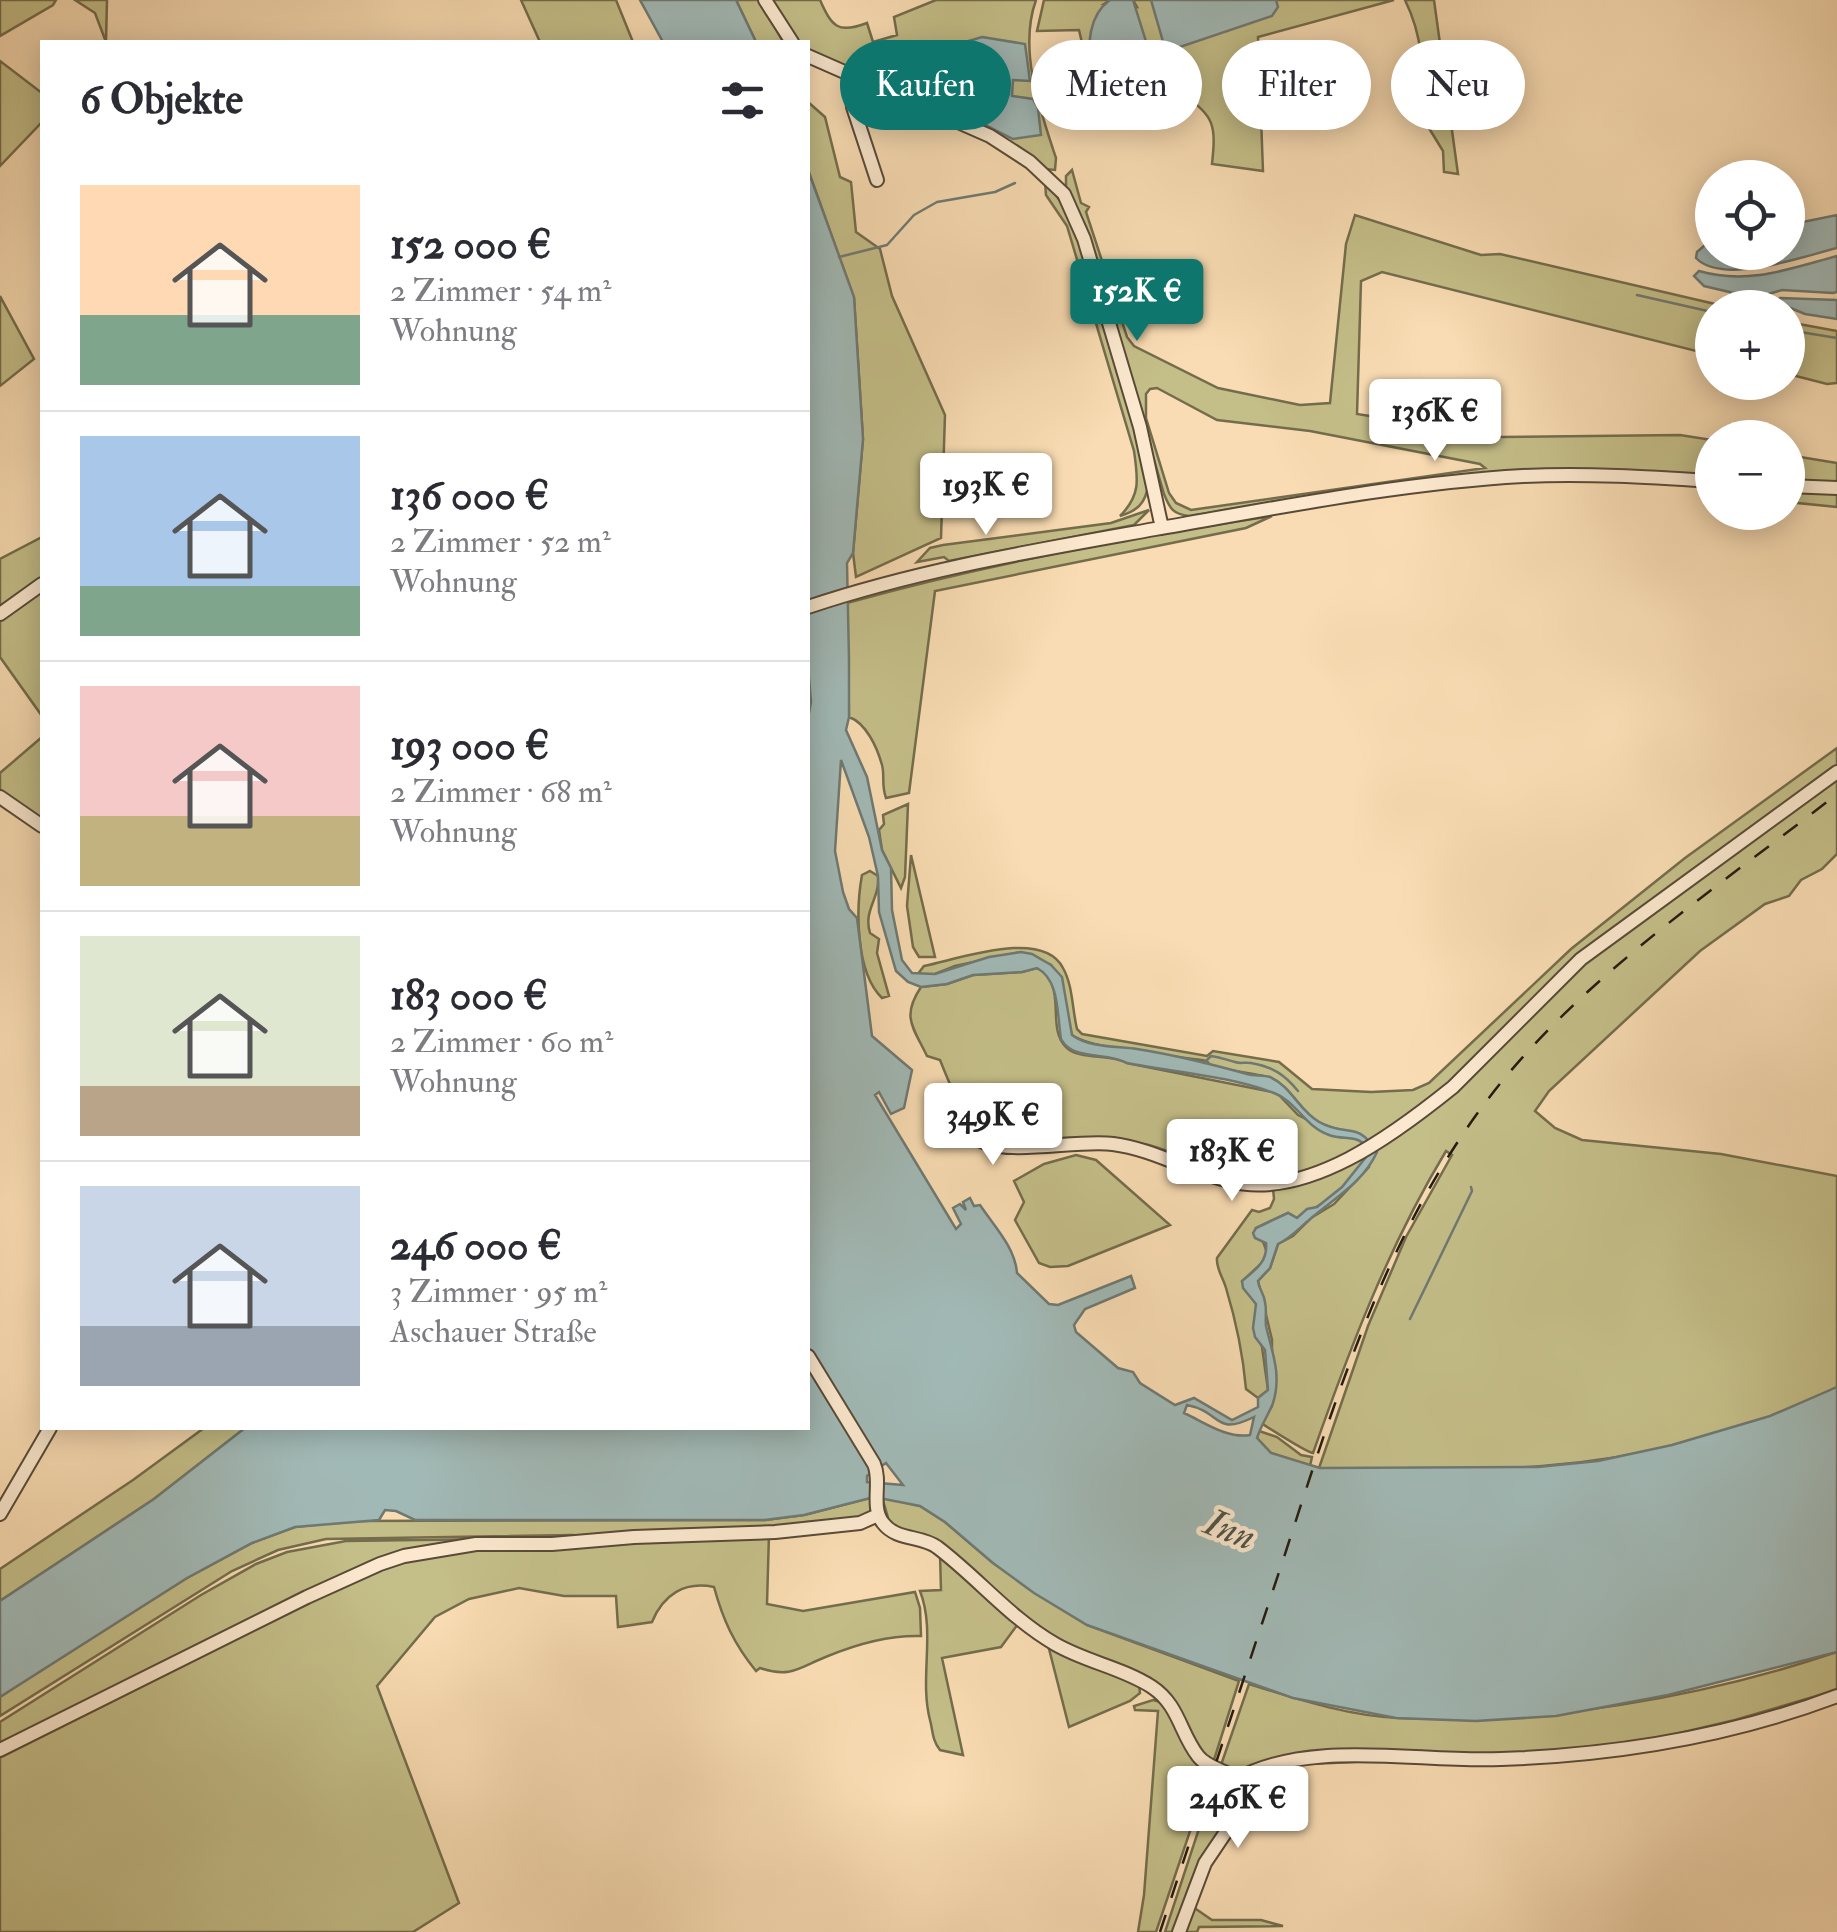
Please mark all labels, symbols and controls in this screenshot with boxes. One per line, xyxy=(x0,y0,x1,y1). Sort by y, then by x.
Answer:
chip: Kaufen xyxy=(840,40,1011,130)
chip: Mieten xyxy=(1031,40,1202,130)
chip: Filter xyxy=(1222,40,1371,130)
chip: Neu xyxy=(1391,40,1525,130)
icon: filters xyxy=(715,73,770,128)
text: 6 Objekte xyxy=(80,74,243,126)
map controls xyxy=(1695,160,1805,530)
button: locate xyxy=(1695,160,1805,270)
text: 152 000 € xyxy=(390,219,551,271)
icon: home xyxy=(160,225,280,345)
pin: 152K € xyxy=(1056,259,1218,344)
text: 2 Zimmer · 54 m² xyxy=(390,271,611,311)
text: 152K € xyxy=(1092,271,1182,311)
button: + xyxy=(1695,290,1805,400)
text: Wohnung xyxy=(390,311,517,351)
pin: 136K € xyxy=(1354,379,1516,464)
text: 136K € xyxy=(1391,391,1479,431)
button: − xyxy=(1695,420,1805,530)
pin: 193K € xyxy=(905,453,1067,538)
text: 193K € xyxy=(942,465,1030,505)
text: 136 000 € xyxy=(390,470,549,522)
icon: home xyxy=(160,476,280,596)
text: 2 Zimmer · 52 m² xyxy=(390,522,611,562)
text: Wohnung xyxy=(390,562,517,602)
text: 193 000 € xyxy=(390,720,549,772)
icon: home xyxy=(160,726,280,846)
text: 2 Zimmer · 68 m² xyxy=(390,772,612,812)
text: Wohnung xyxy=(390,812,517,852)
text: 183 000 € xyxy=(390,970,548,1022)
icon: home xyxy=(160,976,280,1096)
text: 2 Zimmer · 60 m² xyxy=(390,1022,613,1062)
text: Wohnung xyxy=(390,1062,517,1102)
pin: 349K € xyxy=(912,1083,1074,1168)
text: 349K € xyxy=(946,1095,1040,1135)
pin: 183K € xyxy=(1151,1119,1313,1204)
text: 183K € xyxy=(1189,1131,1275,1171)
text: 246 000 € xyxy=(390,1220,562,1272)
icon: home xyxy=(160,1226,280,1346)
text: 3 Zimmer · 95 m² xyxy=(390,1272,607,1312)
text: Aschauer Straße xyxy=(390,1312,597,1352)
water label: Inn xyxy=(1196,1498,1262,1562)
pin: 246K € xyxy=(1157,1766,1319,1851)
text: 246K € xyxy=(1189,1778,1287,1818)

